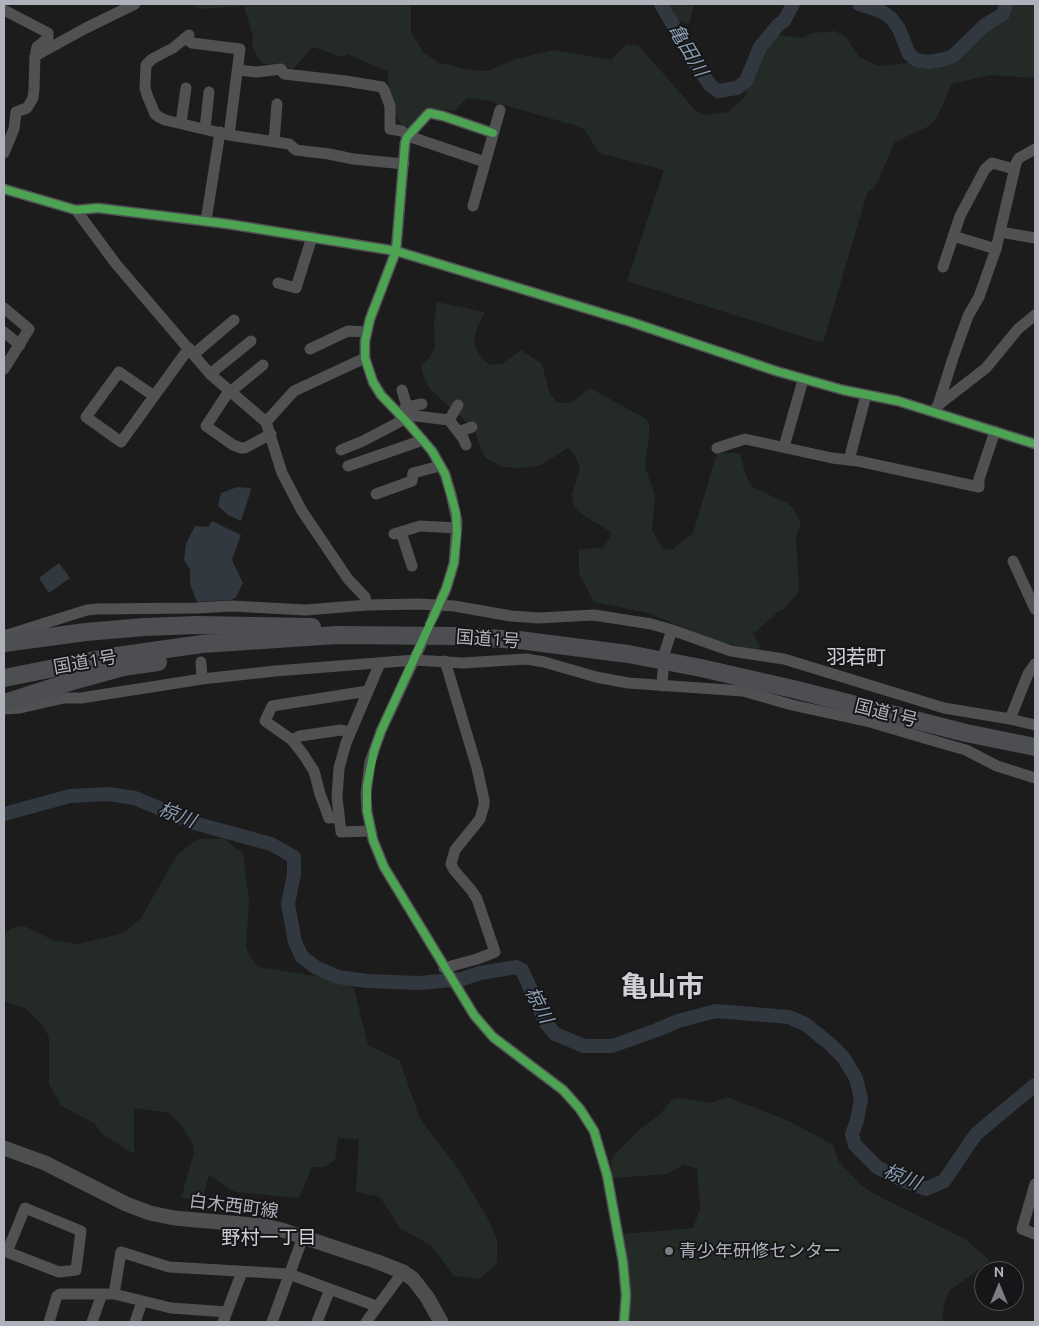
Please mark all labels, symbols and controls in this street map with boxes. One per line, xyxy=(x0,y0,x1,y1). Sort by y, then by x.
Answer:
water label: 亀田川 xyxy=(664,20,712,80)
street label: 国道1号 xyxy=(455,626,521,652)
district label: 羽若町 xyxy=(826,645,886,669)
street label: 国道1号 xyxy=(52,646,118,678)
street label: 国道1号 xyxy=(852,695,920,731)
water label: 椋川 xyxy=(155,798,199,832)
district label: 亀山市 xyxy=(620,970,704,1004)
water label: 椋川 xyxy=(520,983,558,1027)
water label: 椋川 xyxy=(880,1159,924,1195)
street label: 白木西町線 xyxy=(188,1190,280,1222)
district label: 野村一丁目 xyxy=(222,1227,316,1249)
place label: 青少年研修センター xyxy=(679,1240,841,1262)
marker: 青少年研修センター xyxy=(663,1245,675,1257)
north arrow xyxy=(974,1261,1024,1311)
text: N xyxy=(994,1264,1004,1280)

